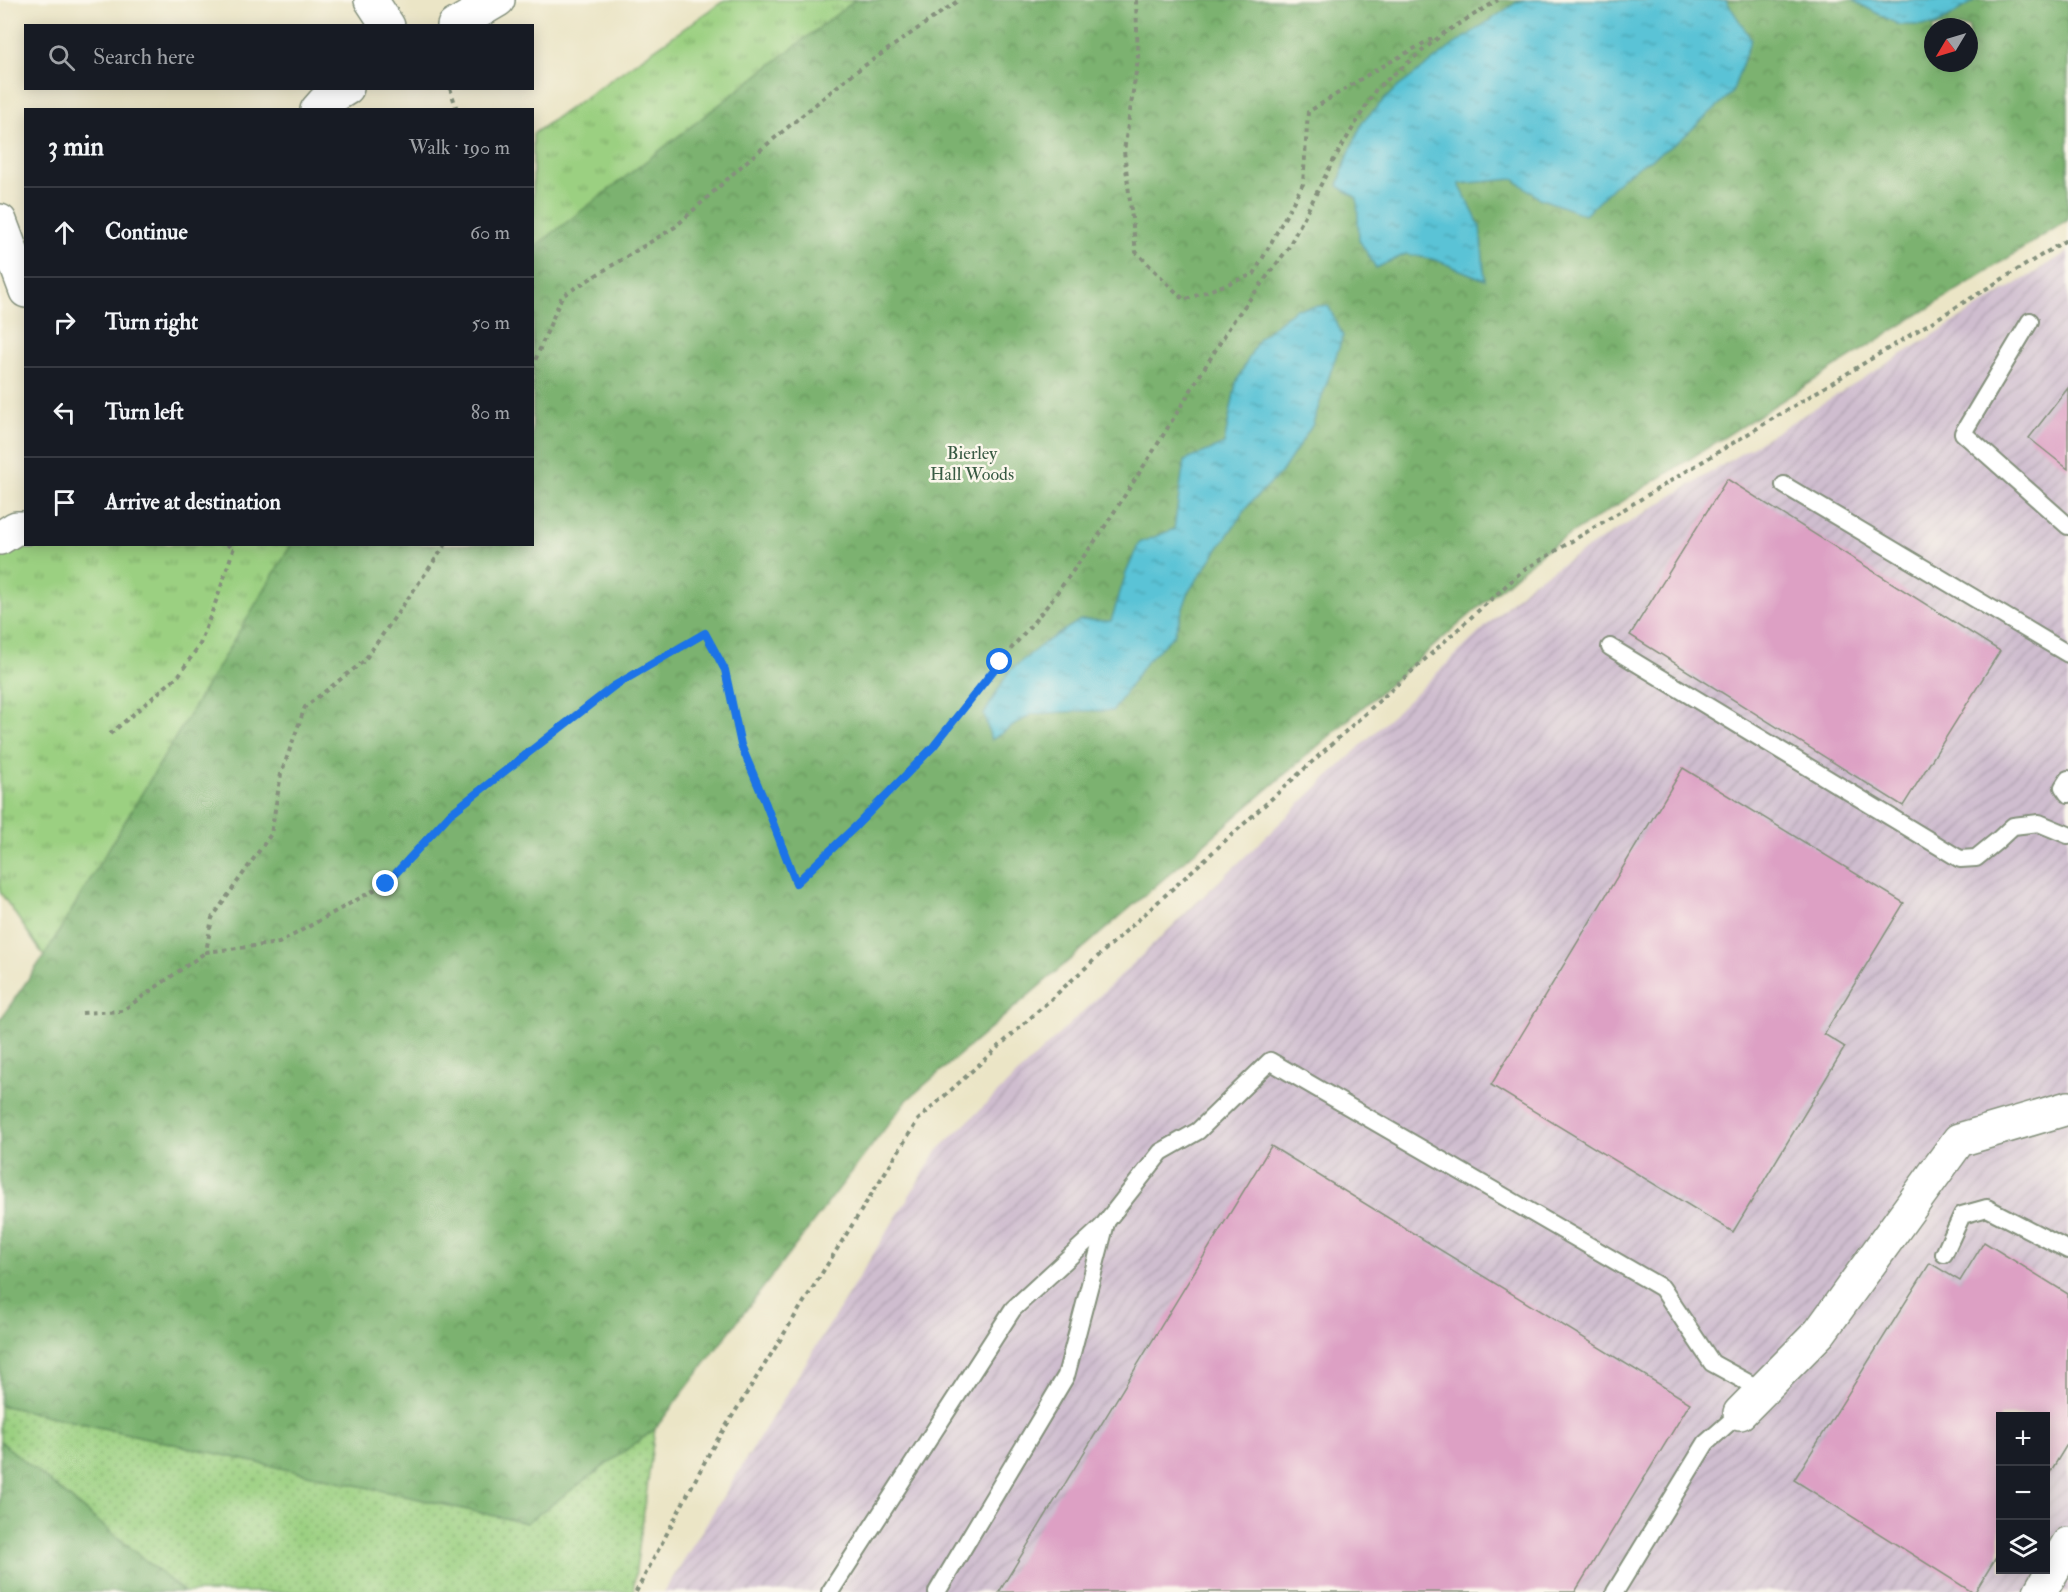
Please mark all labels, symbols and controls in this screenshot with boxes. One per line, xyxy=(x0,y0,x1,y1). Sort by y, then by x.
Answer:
north arrow xyxy=(1924,18,1978,72)
search box xyxy=(24,24,534,90)
icon: search xyxy=(45,41,78,74)
text: Search here xyxy=(93,43,195,71)
text: 3 min xyxy=(48,131,104,163)
text: Walk · 190 m xyxy=(409,135,510,160)
icon: ahead xyxy=(48,216,81,249)
text: Continue xyxy=(105,218,188,246)
text: 60 m xyxy=(470,220,510,245)
icon: right xyxy=(48,306,81,339)
text: Turn right xyxy=(105,308,198,336)
text: 50 m xyxy=(471,310,510,335)
icon: left xyxy=(48,396,81,429)
text: Turn left xyxy=(105,398,184,426)
text: 80 m xyxy=(471,400,510,425)
park label: Bierley Hall Woods xyxy=(930,442,1014,486)
icon: arrive xyxy=(48,486,81,519)
text: Arrive at destination xyxy=(105,488,281,516)
route start xyxy=(986,648,1012,674)
route end xyxy=(372,870,398,896)
map controls xyxy=(1996,1412,2050,1574)
button: + xyxy=(1996,1412,2050,1466)
button: − xyxy=(1996,1466,2050,1520)
button: layers xyxy=(1996,1520,2050,1574)

